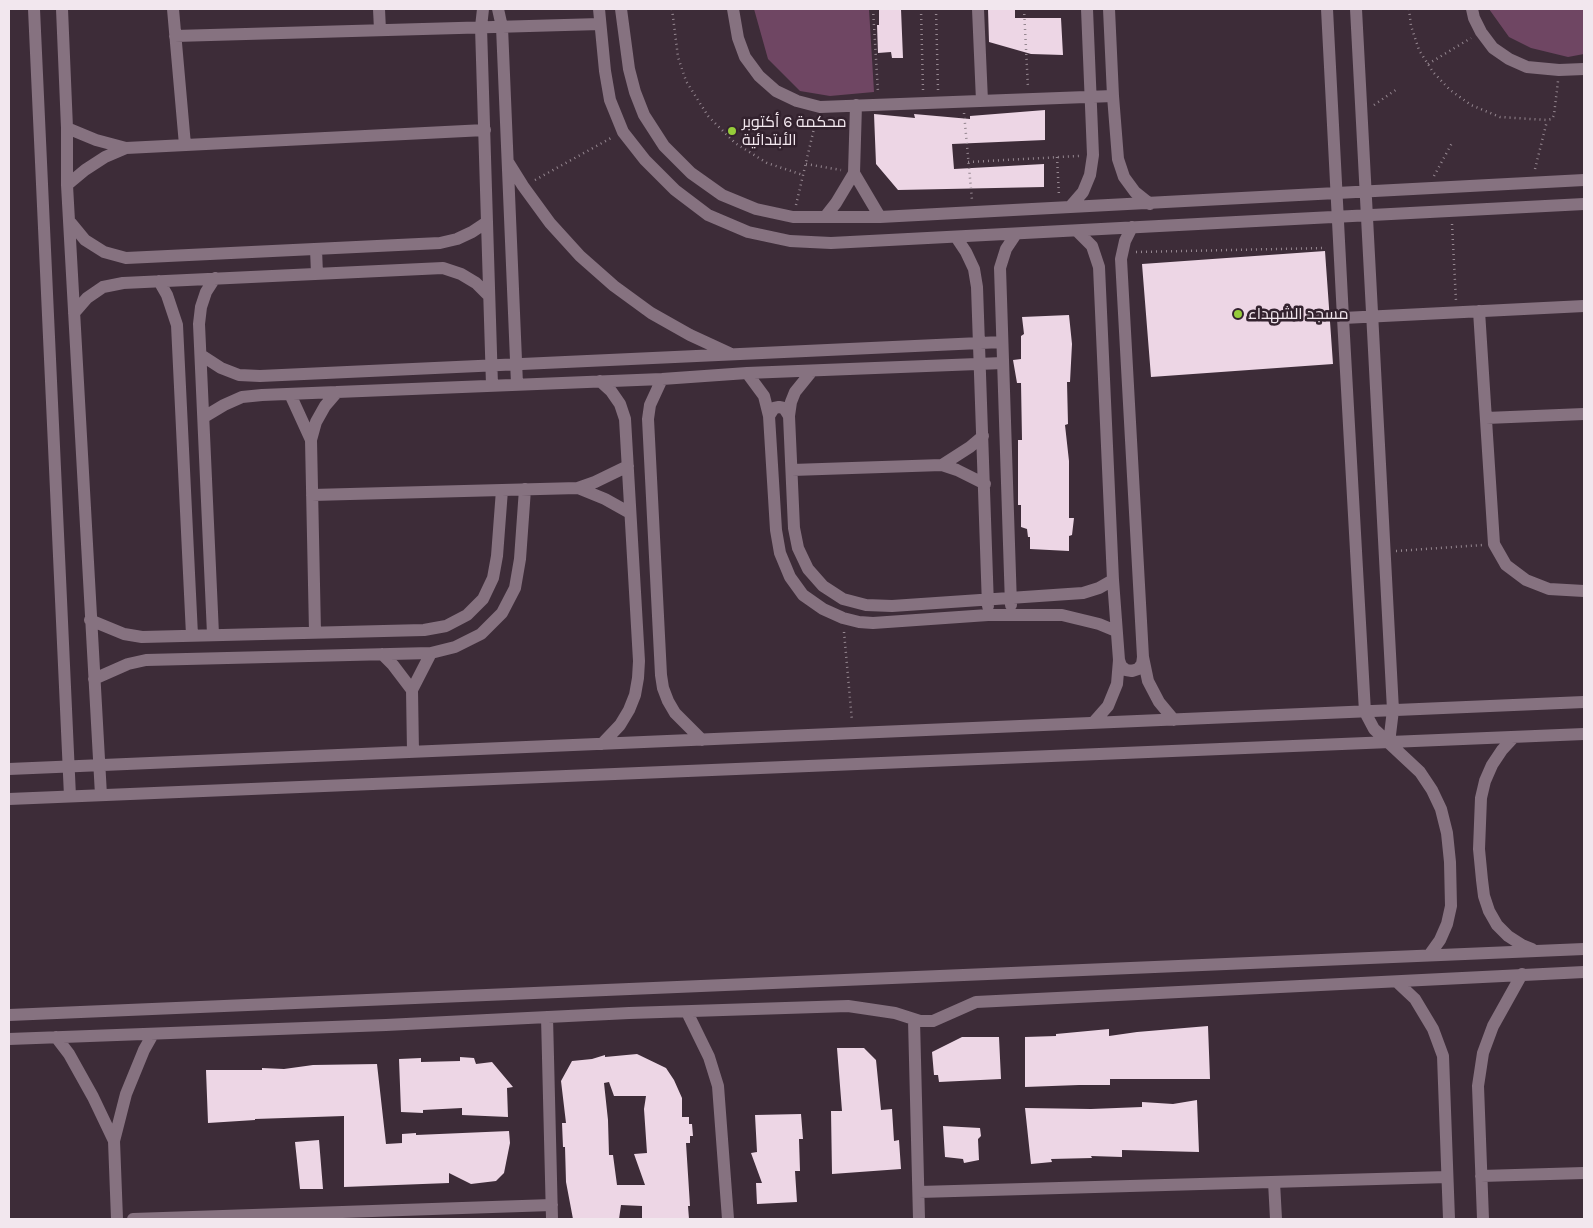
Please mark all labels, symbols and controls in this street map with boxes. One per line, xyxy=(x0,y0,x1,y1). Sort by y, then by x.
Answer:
place label: محكمة 6 أكتوبر الأبتدائية xyxy=(742,112,847,150)
marker: محكمة 6 أكتوبر الأبتدائية xyxy=(726,125,738,137)
place label: مسجد الشهداء xyxy=(1248,304,1349,324)
marker: مسجد الشهداء xyxy=(1232,308,1244,320)

